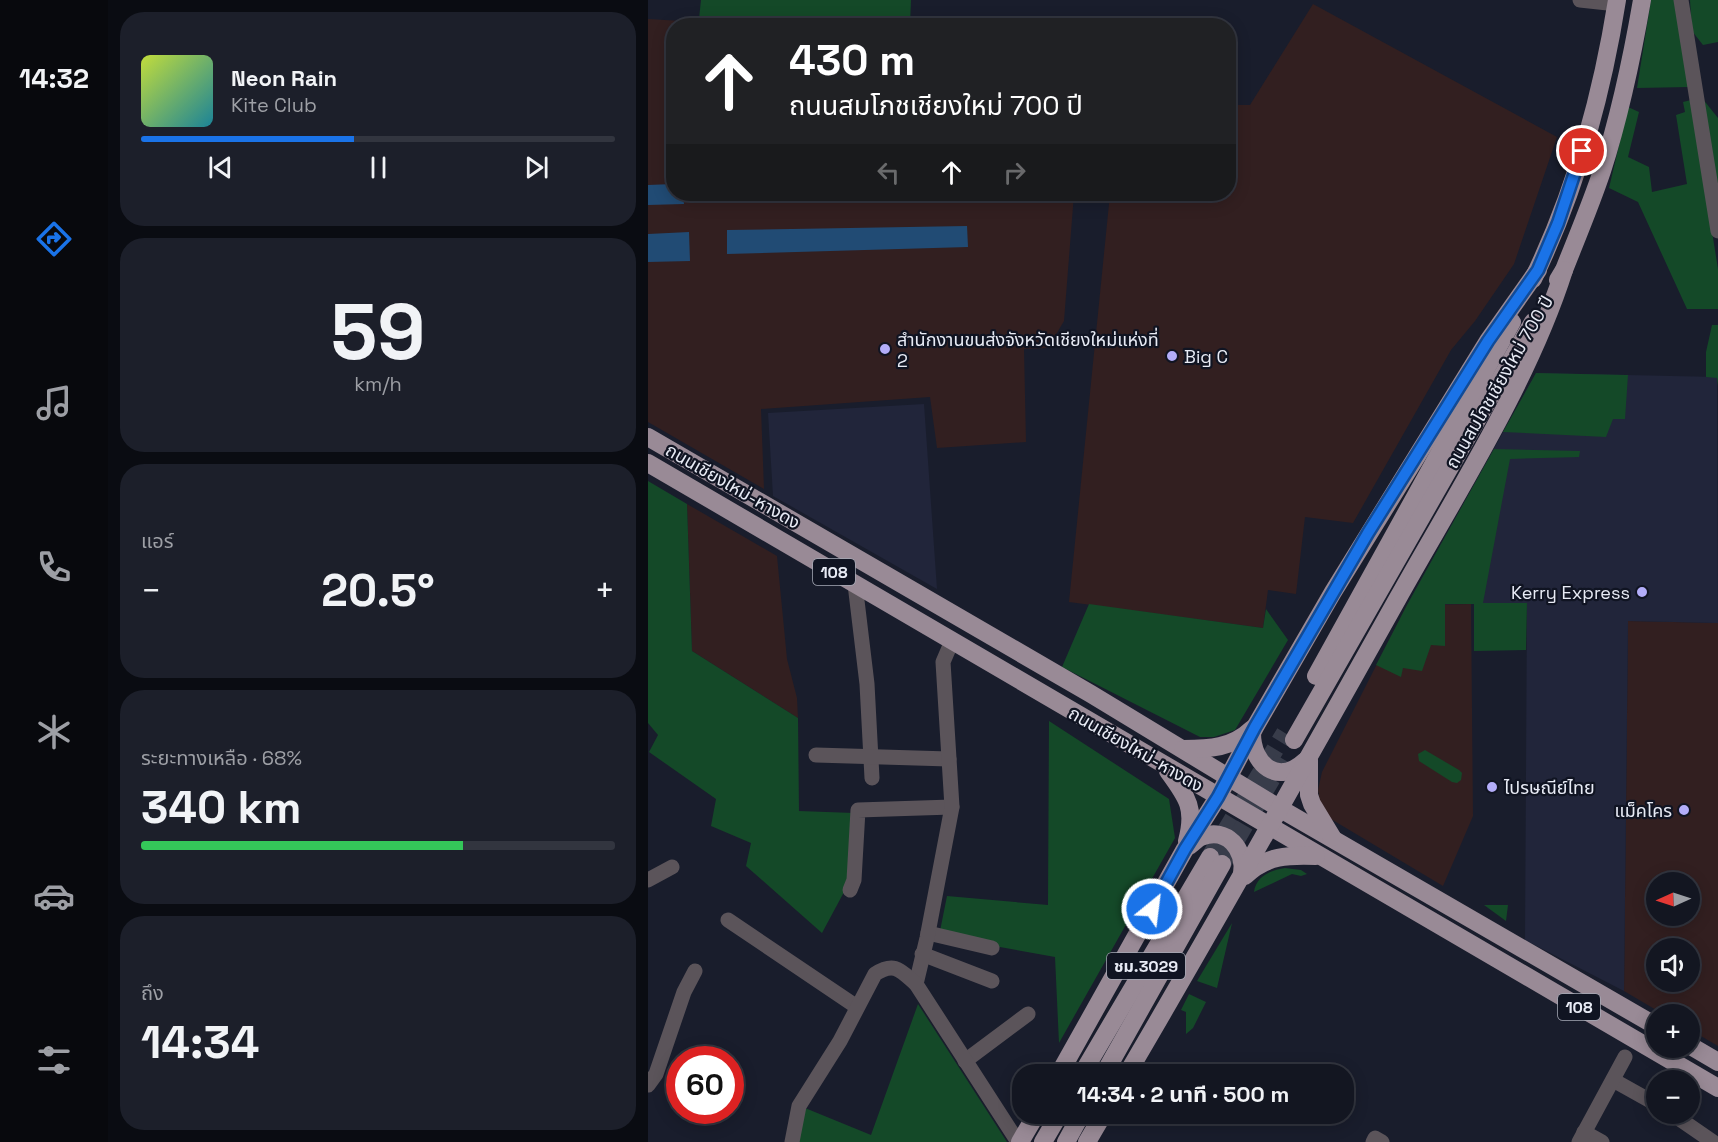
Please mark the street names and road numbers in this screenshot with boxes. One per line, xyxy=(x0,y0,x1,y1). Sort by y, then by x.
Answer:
street label: ถนนสมโภชเชียงใหม่ 700 ปี xyxy=(1440,291,1558,473)
street label: ถนนเชียงใหม่-หางดง xyxy=(662,438,804,534)
road number: 108 xyxy=(813,559,855,585)
street label: ถนนเชียงใหม่-หางดง xyxy=(1065,701,1207,797)
road number: ชม.3029 xyxy=(1107,953,1185,979)
road number: 108 xyxy=(1558,994,1600,1020)

